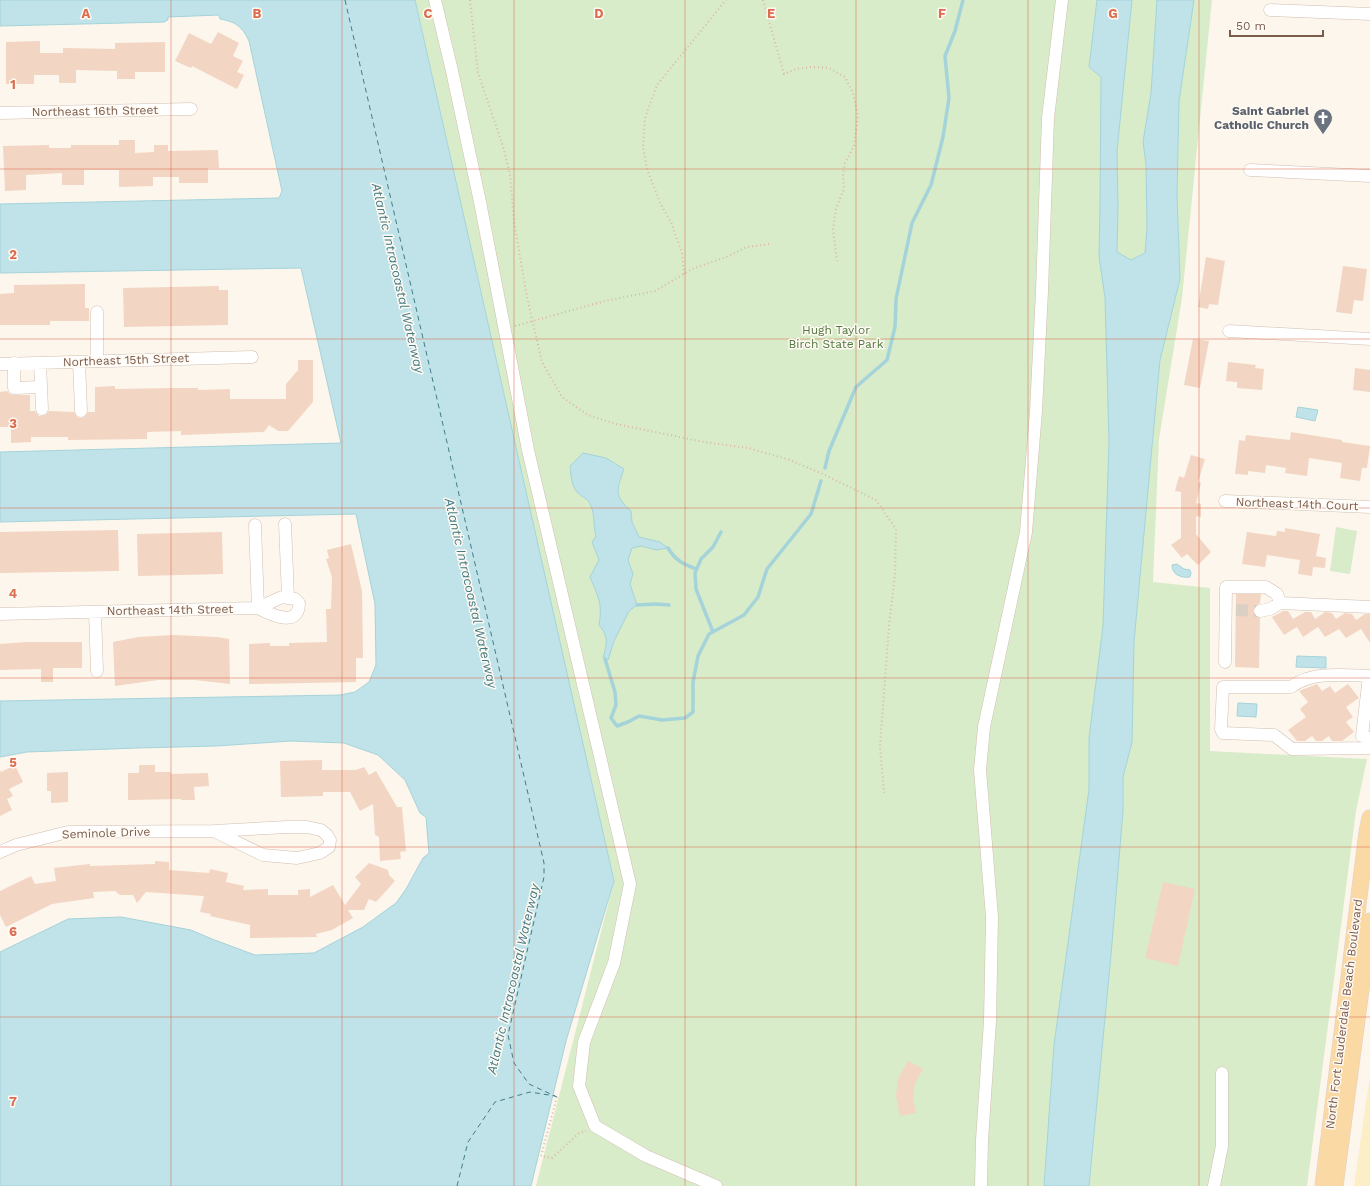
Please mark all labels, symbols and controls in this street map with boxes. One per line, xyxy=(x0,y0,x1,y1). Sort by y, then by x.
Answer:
text: A xyxy=(82,6,91,21)
text: B xyxy=(253,6,262,21)
text: C xyxy=(424,6,433,21)
text: D xyxy=(594,6,604,21)
text: E xyxy=(767,6,775,21)
text: F xyxy=(938,6,946,21)
text: G xyxy=(1108,6,1118,21)
scale bar xyxy=(1230,12,1323,38)
text: 50 m xyxy=(1236,19,1266,33)
text: 1 xyxy=(10,77,16,92)
street label: Northeast 16th Street xyxy=(32,103,158,119)
place label: Saint Gabriel Catholic Church xyxy=(1214,104,1309,132)
church icon: Saint Gabriel Catholic Church xyxy=(1312,107,1334,135)
water label: Atlantic Intracoastal Waterway xyxy=(369,181,428,376)
text: 2 xyxy=(9,247,17,262)
park label: Hugh Taylor Birch State Park xyxy=(788,323,884,351)
street label: Northeast 15th Street xyxy=(63,351,189,369)
text: 3 xyxy=(9,416,17,431)
street label: Northeast 14th Court xyxy=(1235,495,1359,513)
water label: Atlantic Intracoastal Waterway xyxy=(442,496,501,691)
text: 4 xyxy=(9,586,18,601)
street label: Northeast 14th Street xyxy=(107,602,233,618)
text: 5 xyxy=(9,755,17,770)
street label: Seminole Drive xyxy=(62,824,150,842)
water label: Atlantic Intracoastal Waterway xyxy=(484,881,543,1076)
street label: North Fort Lauderdale Beach Boulevard xyxy=(1323,898,1365,1130)
text: 6 xyxy=(9,924,17,939)
text: 7 xyxy=(9,1094,17,1109)

